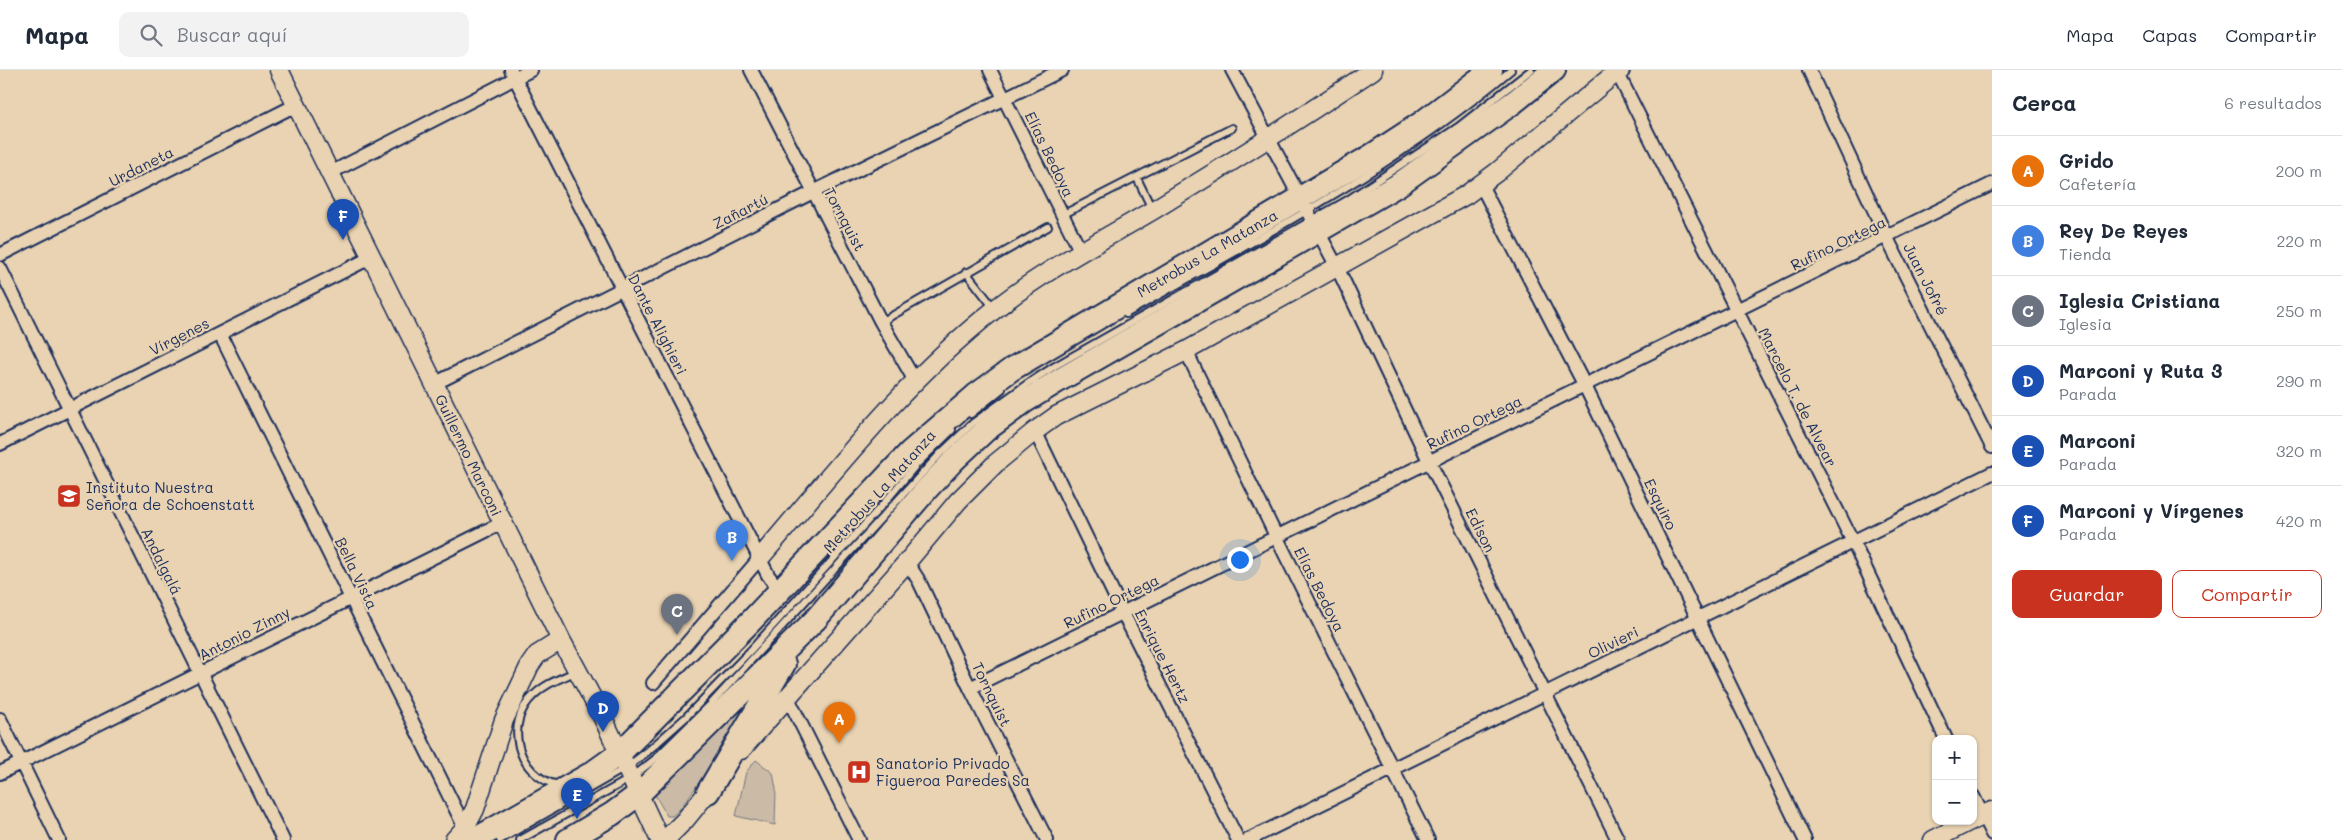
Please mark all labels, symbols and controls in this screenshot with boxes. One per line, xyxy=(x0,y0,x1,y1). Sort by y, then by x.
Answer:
search box xyxy=(119,12,469,57)
text: Mapa xyxy=(25,19,89,50)
icon: search xyxy=(137,21,165,49)
text: Buscar aquí xyxy=(177,22,287,47)
text: Mapa xyxy=(2066,23,2114,47)
text: Capas xyxy=(2142,23,2197,47)
text: Compartir xyxy=(2225,23,2317,47)
text: Cerca xyxy=(2012,89,2077,116)
text: 6 resultados xyxy=(2224,92,2322,113)
street label: Elías Bedoya xyxy=(1021,108,1079,200)
street label: Urdaneta xyxy=(105,141,177,191)
text: Grido xyxy=(2059,148,2114,173)
text: A xyxy=(2022,160,2034,181)
text: 200 m xyxy=(2275,160,2322,181)
text: Cafetería xyxy=(2059,173,2137,194)
street label: Tornquist xyxy=(820,184,870,254)
street label: Zañartú xyxy=(709,189,771,233)
pin: F xyxy=(327,199,359,240)
street label: Metrobus La Matanza xyxy=(1133,204,1281,302)
street label: Rufino Ortega xyxy=(1787,211,1889,275)
text: Rey De Reyes xyxy=(2059,218,2188,243)
text: B xyxy=(2023,230,2033,251)
text: 220 m xyxy=(2276,230,2322,251)
street label: Juan Jofré xyxy=(1899,239,1953,319)
text: Tienda xyxy=(2059,243,2112,264)
street label: Dante Alighieri xyxy=(624,270,692,378)
text: Iglesia Cristiana xyxy=(2059,288,2220,313)
text: C xyxy=(2022,300,2034,321)
text: 250 m xyxy=(2276,300,2322,321)
street label: Vírgenes xyxy=(146,312,212,360)
text: Iglesia xyxy=(2059,313,2112,334)
street label: Marcelo T. de Alvear xyxy=(1754,324,1842,470)
text: Marconi y Ruta 3 xyxy=(2059,358,2223,383)
text: D xyxy=(2022,370,2034,391)
text: 290 m xyxy=(2276,370,2322,391)
text: Parada xyxy=(2059,383,2117,404)
street label: Rufino Ortega xyxy=(1423,390,1525,454)
street label: Guillermo Marconi xyxy=(431,391,507,519)
street label: Metrobus La Matanza xyxy=(818,425,940,557)
text: Marconi xyxy=(2059,428,2136,453)
text: E xyxy=(2023,440,2033,461)
text: 320 m xyxy=(2276,440,2322,461)
text: Parada xyxy=(2059,453,2117,474)
street label: Esquiro xyxy=(1640,475,1682,533)
place label: Instituto Nuestra Señora de Schoenstatt xyxy=(86,477,255,514)
school or university icon: Instituto Nuestra Señora de Schoenstatt xyxy=(56,483,82,509)
text: Marconi y Vírgenes xyxy=(2059,498,2244,523)
street label: Edison xyxy=(1461,504,1501,556)
text: F xyxy=(2023,510,2033,531)
text: 420 m xyxy=(2276,510,2322,531)
pin: B xyxy=(716,520,748,561)
text: Parada xyxy=(2059,523,2117,544)
street label: Andalgalá xyxy=(137,524,187,598)
street label: Bella Vista xyxy=(331,534,383,612)
street label: Elías Bedoya xyxy=(1290,543,1350,635)
your location xyxy=(1227,547,1253,573)
street label: Rufino Ortega xyxy=(1060,569,1162,633)
button: Guardar xyxy=(2012,570,2162,618)
button: Compartir xyxy=(2172,570,2322,618)
pin: C xyxy=(661,594,693,635)
street label: Antonio Zinny xyxy=(195,601,293,665)
street label: Enrique Hertz xyxy=(1131,605,1195,707)
street label: Olivieri xyxy=(1584,621,1642,663)
street label: Tornquist xyxy=(968,658,1016,730)
pin: D xyxy=(587,691,619,732)
pin: A xyxy=(823,702,855,743)
map controls xyxy=(1932,735,1977,825)
button: + xyxy=(1932,735,1977,780)
place label: Sanatorio Privado Figueroa Paredes Sa xyxy=(876,753,1030,790)
hospital icon: Sanatorio Privado Figueroa Paredes Sa xyxy=(846,759,872,785)
pin: E xyxy=(561,778,593,819)
button: − xyxy=(1932,780,1977,825)

